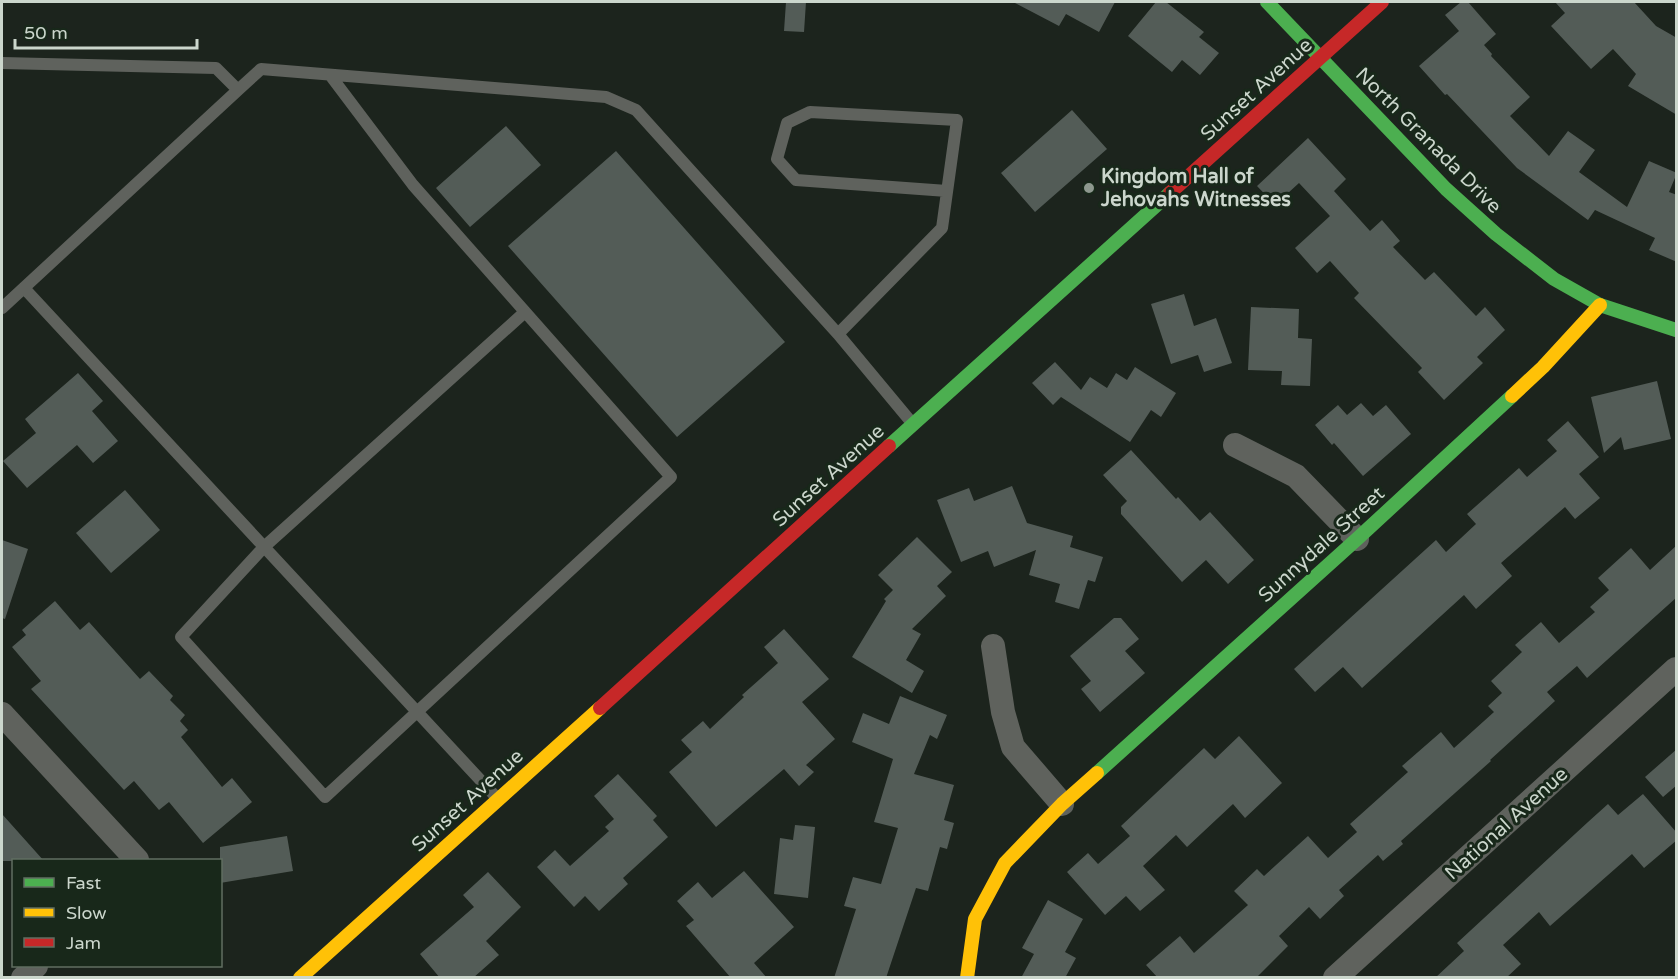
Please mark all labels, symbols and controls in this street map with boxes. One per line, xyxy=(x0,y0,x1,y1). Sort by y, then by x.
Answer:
scale bar xyxy=(15,12,196,50)
text: 50 m xyxy=(24,22,68,44)
street label: Sunset Avenue xyxy=(1196,33,1317,146)
street label: North Granada Drive xyxy=(1350,63,1506,219)
place label: Kingdom Hall of Jehovahs Witnesses xyxy=(1100,165,1291,212)
marker: Kingdom Hall of Jehovahs Witnesses xyxy=(1082,181,1096,195)
street label: Sunset Avenue xyxy=(768,419,889,532)
street label: Sunnydale Street xyxy=(1254,482,1390,608)
street label: Sunset Avenue xyxy=(407,744,528,857)
street label: National Avenue xyxy=(1440,762,1573,885)
legend xyxy=(12,859,222,967)
text: Fast xyxy=(66,872,101,894)
text: Slow xyxy=(66,902,107,924)
text: Jam xyxy=(66,932,101,954)

